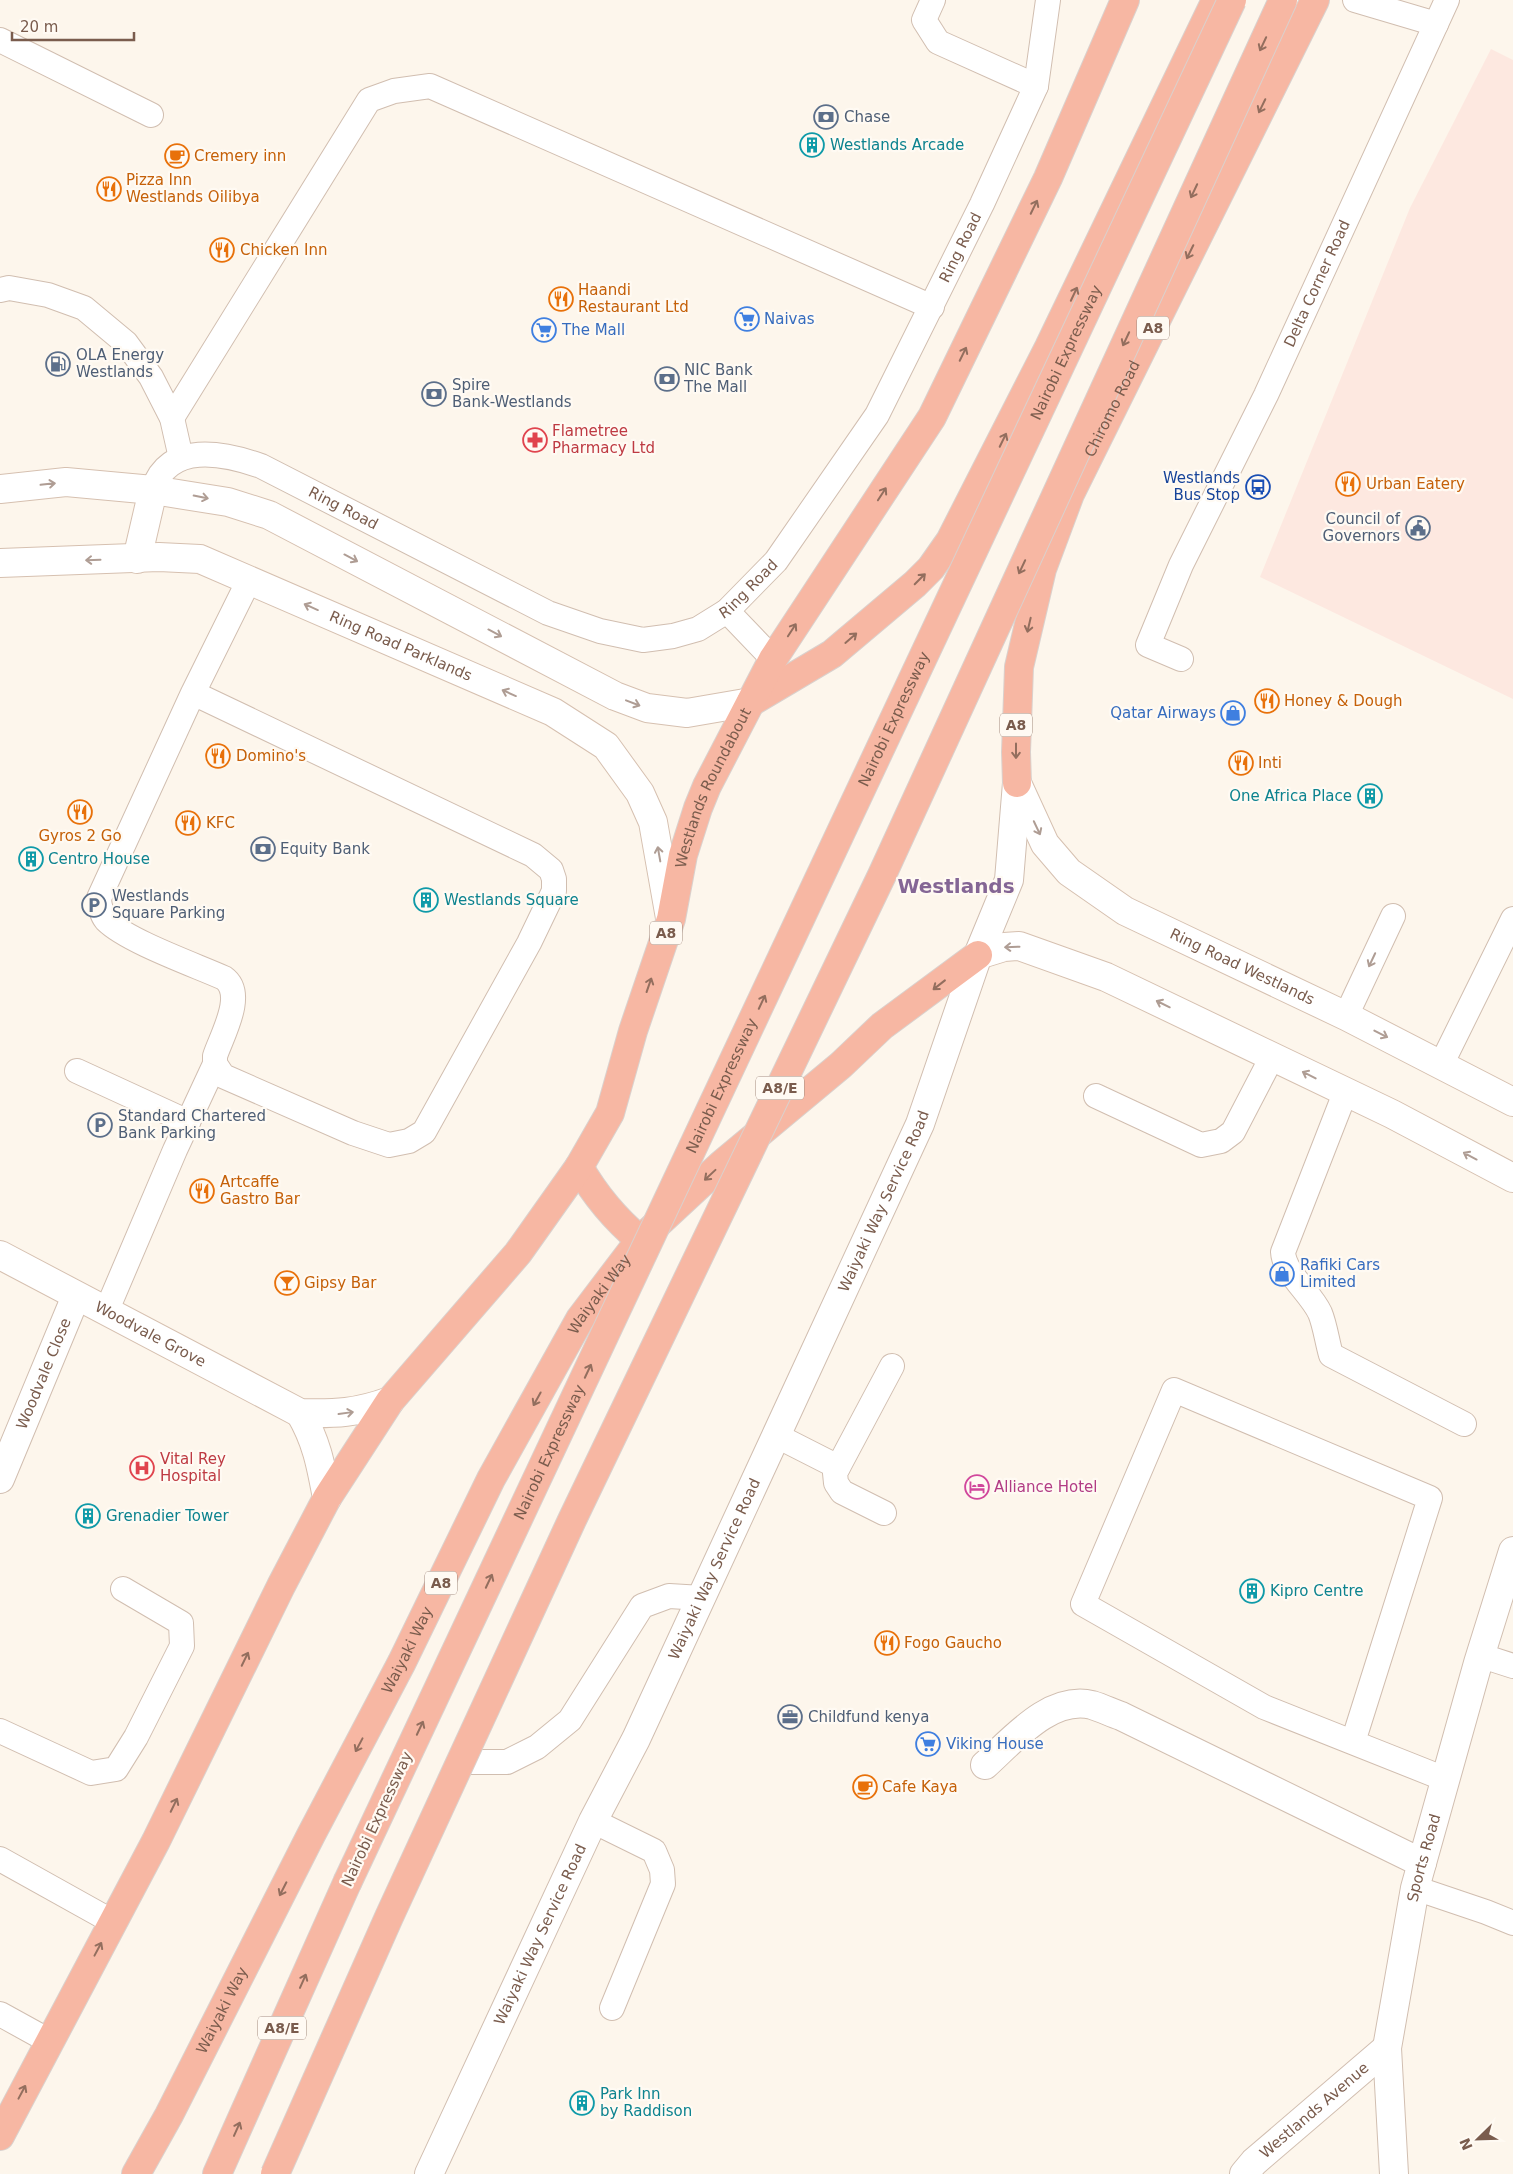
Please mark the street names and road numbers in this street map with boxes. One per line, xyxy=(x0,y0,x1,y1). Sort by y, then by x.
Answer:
street label: Ring Road xyxy=(935,209,985,286)
street label: Delta Corner Road xyxy=(1280,217,1354,350)
street label: Nairobi Expressway xyxy=(1027,282,1106,423)
road number: A8 xyxy=(1137,316,1169,339)
street label: Chiromo Road xyxy=(1081,357,1144,460)
street label: Ring Road xyxy=(305,483,381,533)
street label: Ring Road xyxy=(716,556,782,623)
street label: Ring Road Parklands xyxy=(327,607,475,685)
street label: Nairobi Expressway xyxy=(855,649,933,790)
street label: Westlands Roundabout xyxy=(672,705,755,869)
road number: A8 xyxy=(1000,714,1032,736)
road number: A8 xyxy=(650,921,682,944)
street label: Ring Road Westlands xyxy=(1167,925,1318,1009)
street label: Nairobi Expressway xyxy=(682,1015,761,1156)
road number: A8/E xyxy=(756,1076,804,1100)
street label: Waiyaki Way Service Road xyxy=(835,1108,933,1295)
street label: Waiyaki Way xyxy=(564,1251,635,1337)
street label: Woodvale Grove xyxy=(92,1298,209,1371)
street label: Woodvale Close xyxy=(13,1315,75,1432)
street label: Nairobi Expressway xyxy=(510,1382,589,1523)
street label: Waiyaki Way Service Road xyxy=(665,1476,764,1663)
road number: A8 xyxy=(425,1572,457,1595)
street label: Waiyaki Way xyxy=(378,1604,437,1697)
street label: Nairobi Expressway xyxy=(338,1748,416,1889)
street label: Sports Road xyxy=(1404,1812,1444,1903)
street label: Waiyaki Way Service Road xyxy=(490,1841,590,2028)
street label: Waiyaki Way xyxy=(193,1964,252,2057)
road number: A8/E xyxy=(258,2016,306,2040)
street label: Westlands Avenue xyxy=(1256,2059,1372,2162)

